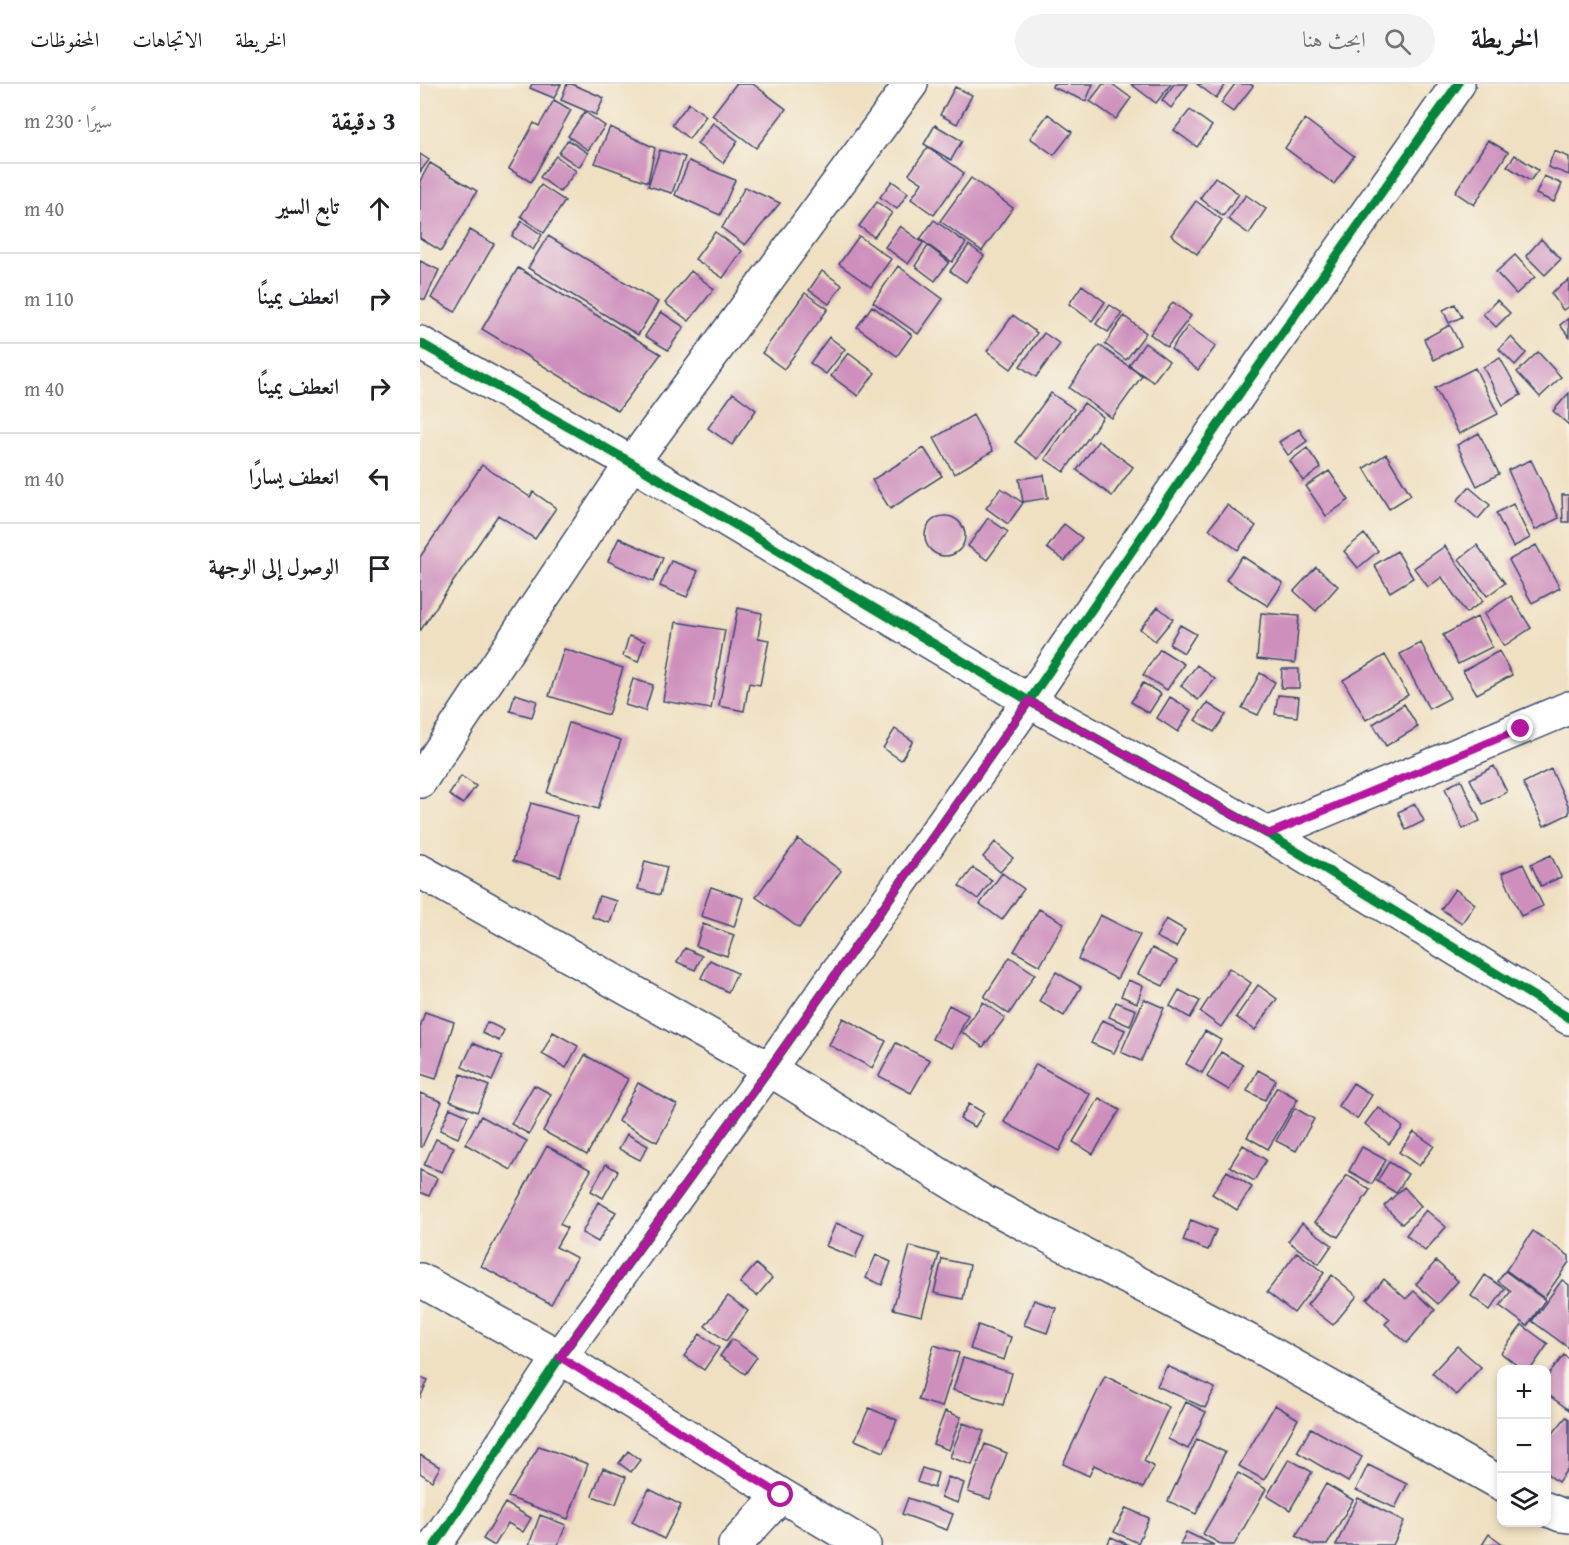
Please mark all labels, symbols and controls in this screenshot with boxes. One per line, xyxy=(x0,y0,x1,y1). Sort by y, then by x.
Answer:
search box xyxy=(1015,14,1435,68)
text: الخريطة xyxy=(1471,17,1539,58)
text: ابحث هنا xyxy=(1302,23,1366,55)
text: المحفوظات xyxy=(30,24,99,55)
text: الاتجاهات xyxy=(132,24,202,55)
text: الخريطة xyxy=(235,24,286,55)
icon: search xyxy=(1381,25,1414,58)
text: 3 دقيقة xyxy=(331,101,396,140)
text: سيرًا · 230 m xyxy=(24,106,112,135)
text: تابع السير xyxy=(277,190,339,222)
icon: ahead xyxy=(363,192,396,225)
text: 40 m xyxy=(24,194,64,223)
text: انعطف يمينًا xyxy=(258,280,339,312)
icon: right xyxy=(363,282,396,315)
text: 110 m xyxy=(24,284,74,313)
text: انعطف يمينًا xyxy=(258,370,339,402)
icon: right xyxy=(363,372,396,405)
text: 40 m xyxy=(24,374,64,403)
text: انعطف يسارًا xyxy=(249,460,339,492)
icon: left xyxy=(363,462,396,495)
text: 40 m xyxy=(24,464,64,493)
text: الوصول إلى الوجهة xyxy=(209,550,339,582)
icon: arrive xyxy=(363,552,396,585)
route end xyxy=(1507,715,1533,741)
map controls xyxy=(1497,1365,1551,1527)
button: + xyxy=(1497,1365,1551,1419)
button: − xyxy=(1497,1419,1551,1473)
button: layers xyxy=(1497,1473,1551,1527)
route start xyxy=(767,1481,793,1507)

